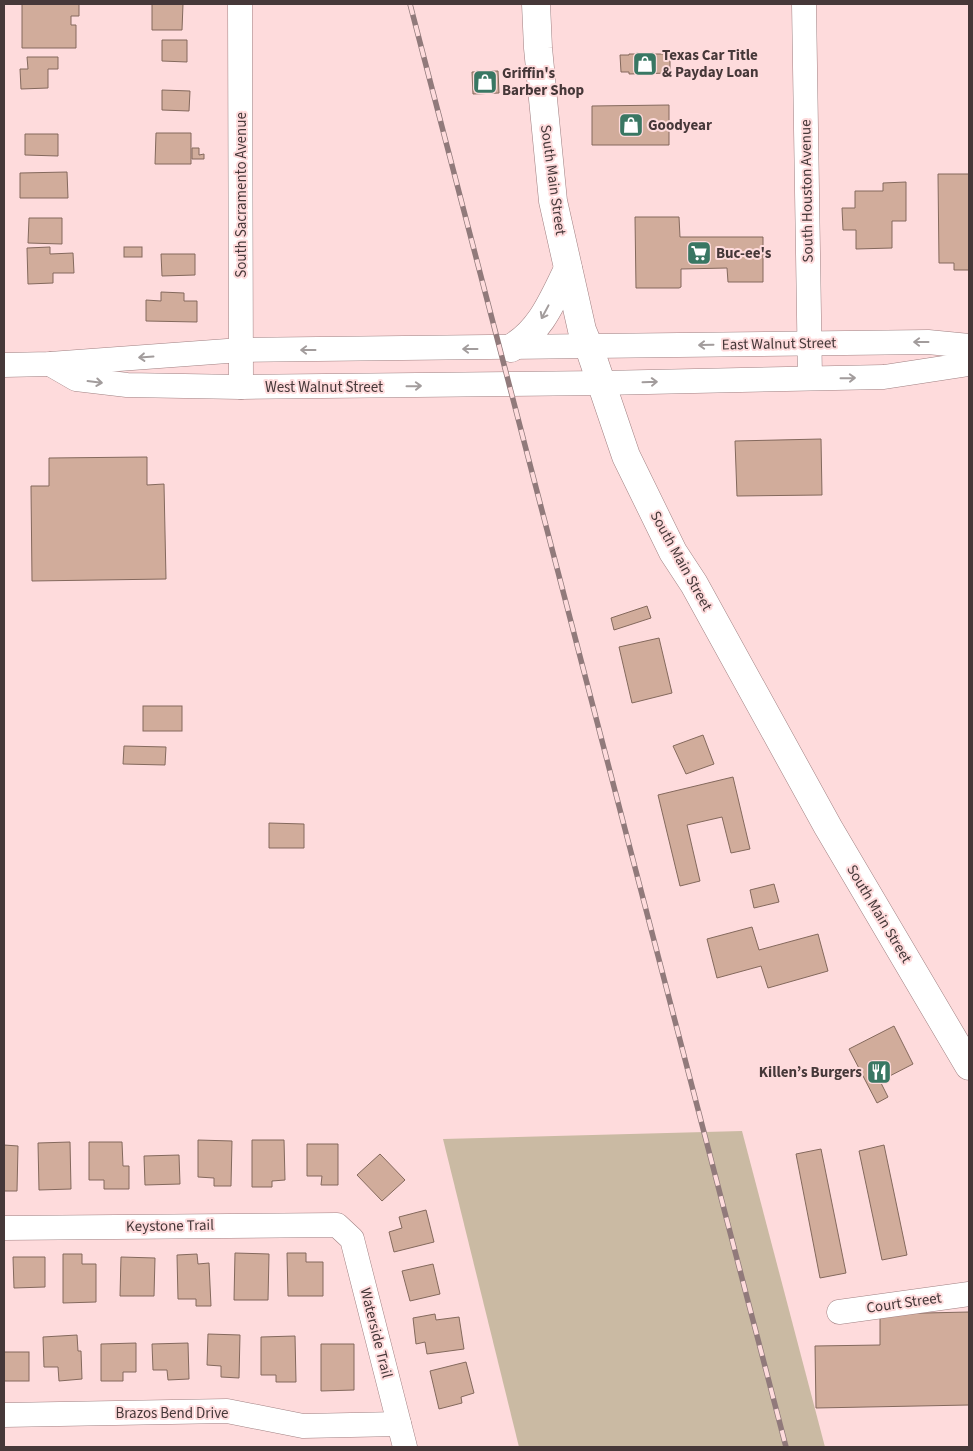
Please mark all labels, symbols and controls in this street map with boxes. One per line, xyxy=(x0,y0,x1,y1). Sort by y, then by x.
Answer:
place label: Texas Car Title & Payday Loan xyxy=(662,45,759,83)
shop icon: Texas Car Title & Payday Loan xyxy=(632,51,658,77)
place label: Griffin's Barber Shop xyxy=(502,63,585,101)
shop icon: Griffin's Barber Shop xyxy=(472,69,498,95)
street label: South Sacramento Avenue xyxy=(231,112,252,278)
shop icon: Goodyear xyxy=(618,112,644,138)
place label: Goodyear xyxy=(648,115,712,136)
street label: South Houston Avenue xyxy=(795,119,819,263)
street label: South Main Street xyxy=(535,123,571,237)
supermarket icon: Buc-ee's xyxy=(686,240,712,266)
place label: Buc-ee's xyxy=(716,243,772,264)
one-way arrow xyxy=(540,304,550,319)
street label: East Walnut Street xyxy=(722,333,836,355)
one-way arrow xyxy=(913,337,930,347)
one-way arrow xyxy=(698,340,714,350)
one-way arrow xyxy=(463,344,479,353)
one-way arrow xyxy=(300,345,316,355)
one-way arrow xyxy=(138,353,154,362)
one-way arrow xyxy=(840,373,856,382)
one-way arrow xyxy=(86,377,102,387)
street label: West Walnut Street xyxy=(265,377,383,398)
one-way arrow xyxy=(642,377,658,387)
one-way arrow xyxy=(406,381,422,391)
street label: South Main Street xyxy=(645,507,717,615)
street label: South Main Street xyxy=(841,861,917,967)
restaurant icon: Killen’s Burgers xyxy=(866,1059,892,1085)
place label: Killen’s Burgers xyxy=(759,1062,862,1083)
street label: Keystone Trail xyxy=(126,1215,214,1237)
street label: Waterside Trail xyxy=(355,1286,397,1381)
street label: Court Street xyxy=(865,1287,943,1319)
street label: Brazos Bend Drive xyxy=(115,1403,229,1424)

